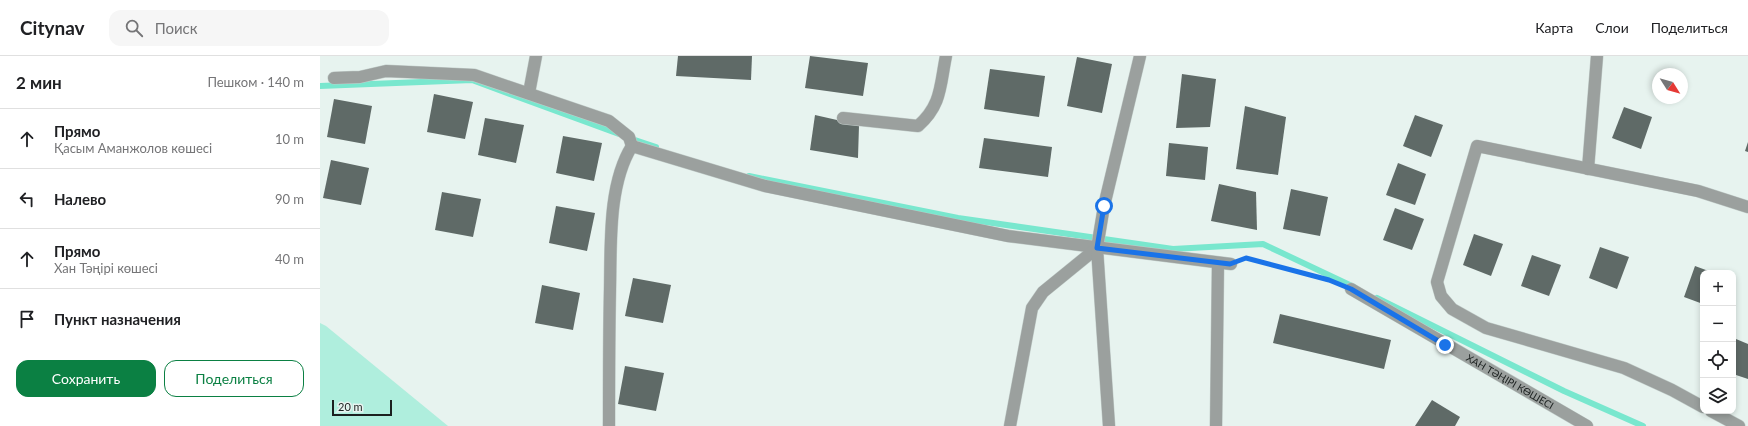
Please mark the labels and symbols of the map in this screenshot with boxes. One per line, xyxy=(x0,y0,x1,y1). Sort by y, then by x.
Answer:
north arrow xyxy=(1652,68,1688,104)
route start xyxy=(1095,197,1113,215)
route end xyxy=(1436,336,1454,354)
street label: ХАН ТӘҢІРІ КӨШЕСІ xyxy=(1464,351,1556,411)
scale bar xyxy=(332,398,392,417)

